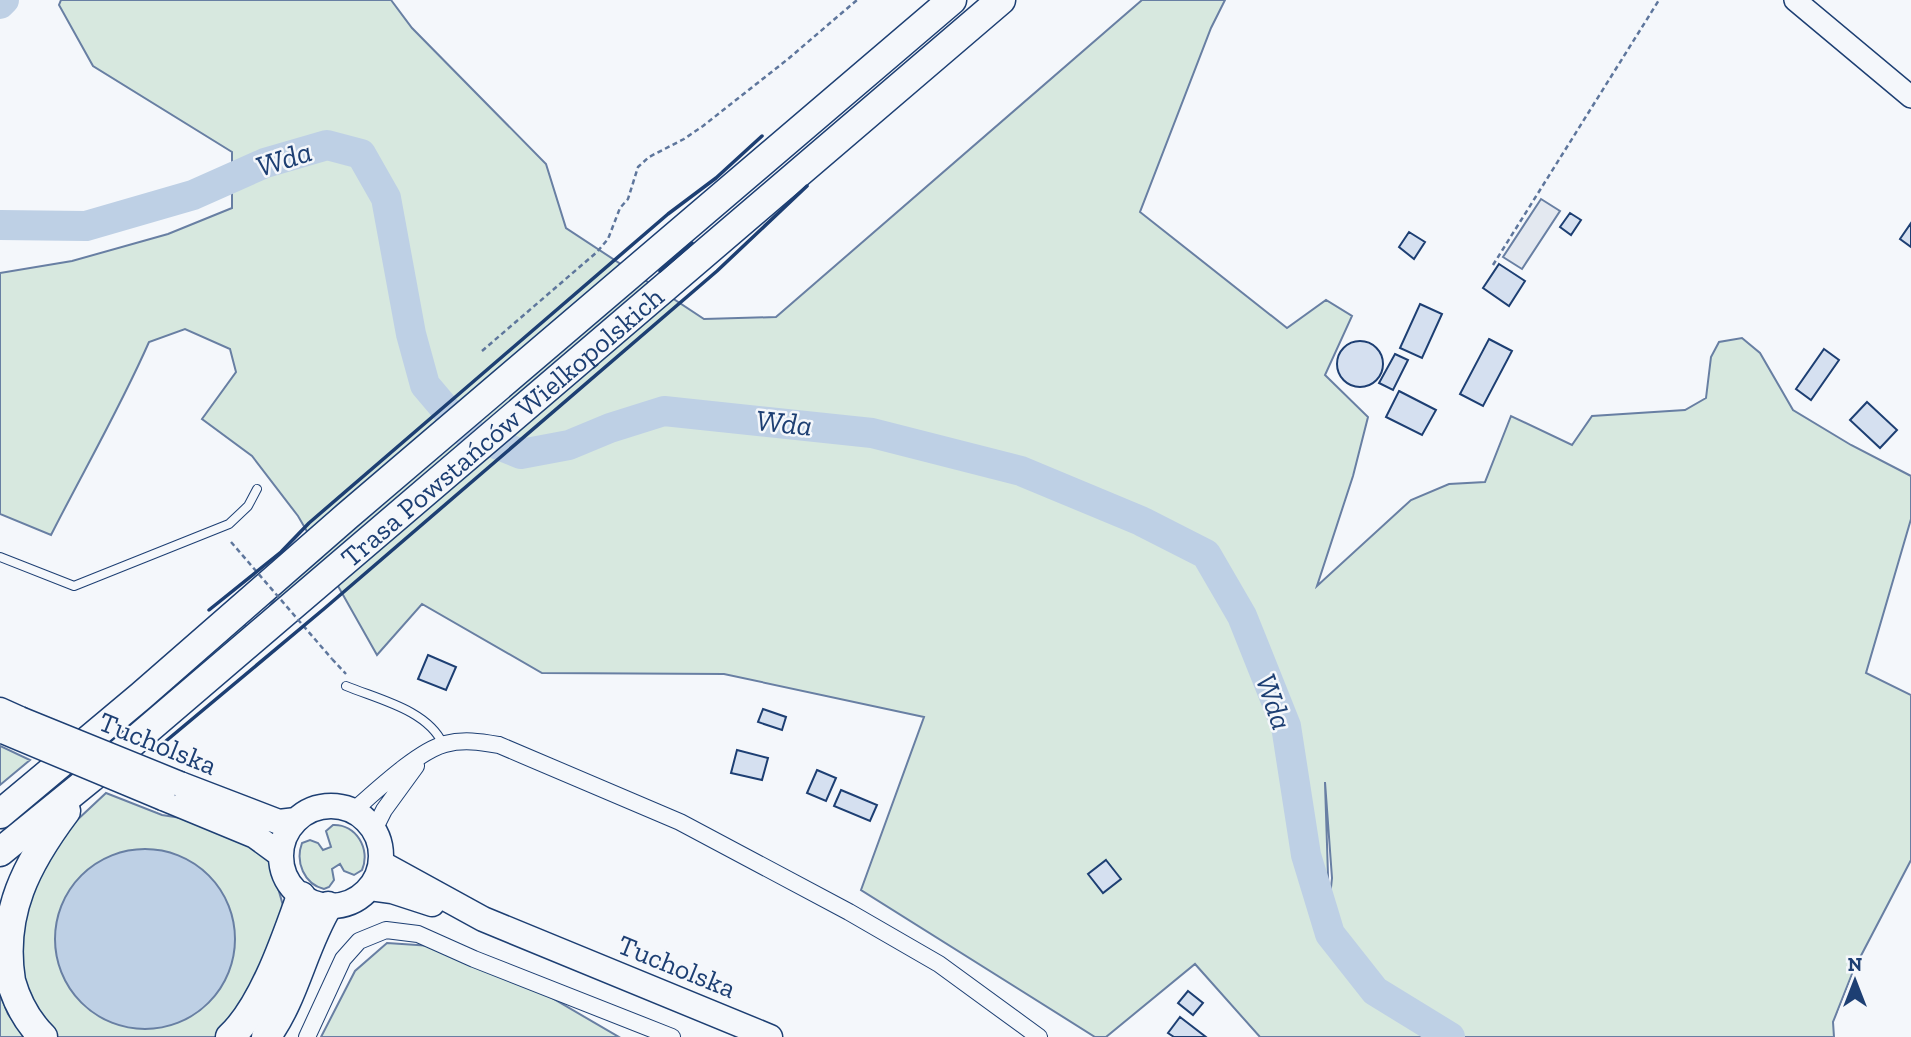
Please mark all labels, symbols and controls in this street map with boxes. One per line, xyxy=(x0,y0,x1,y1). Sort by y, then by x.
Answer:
water label: Wda xyxy=(252,133,316,185)
street label: Trasa Powstańców Wielkopolskich xyxy=(334,280,671,574)
water label: Wda xyxy=(754,402,814,444)
water label: Wda xyxy=(1248,669,1300,735)
street label: Tucholska xyxy=(94,705,222,782)
street label: Tucholska xyxy=(613,928,741,1005)
north arrow xyxy=(1820,946,1890,1016)
text: N xyxy=(1848,953,1862,976)

